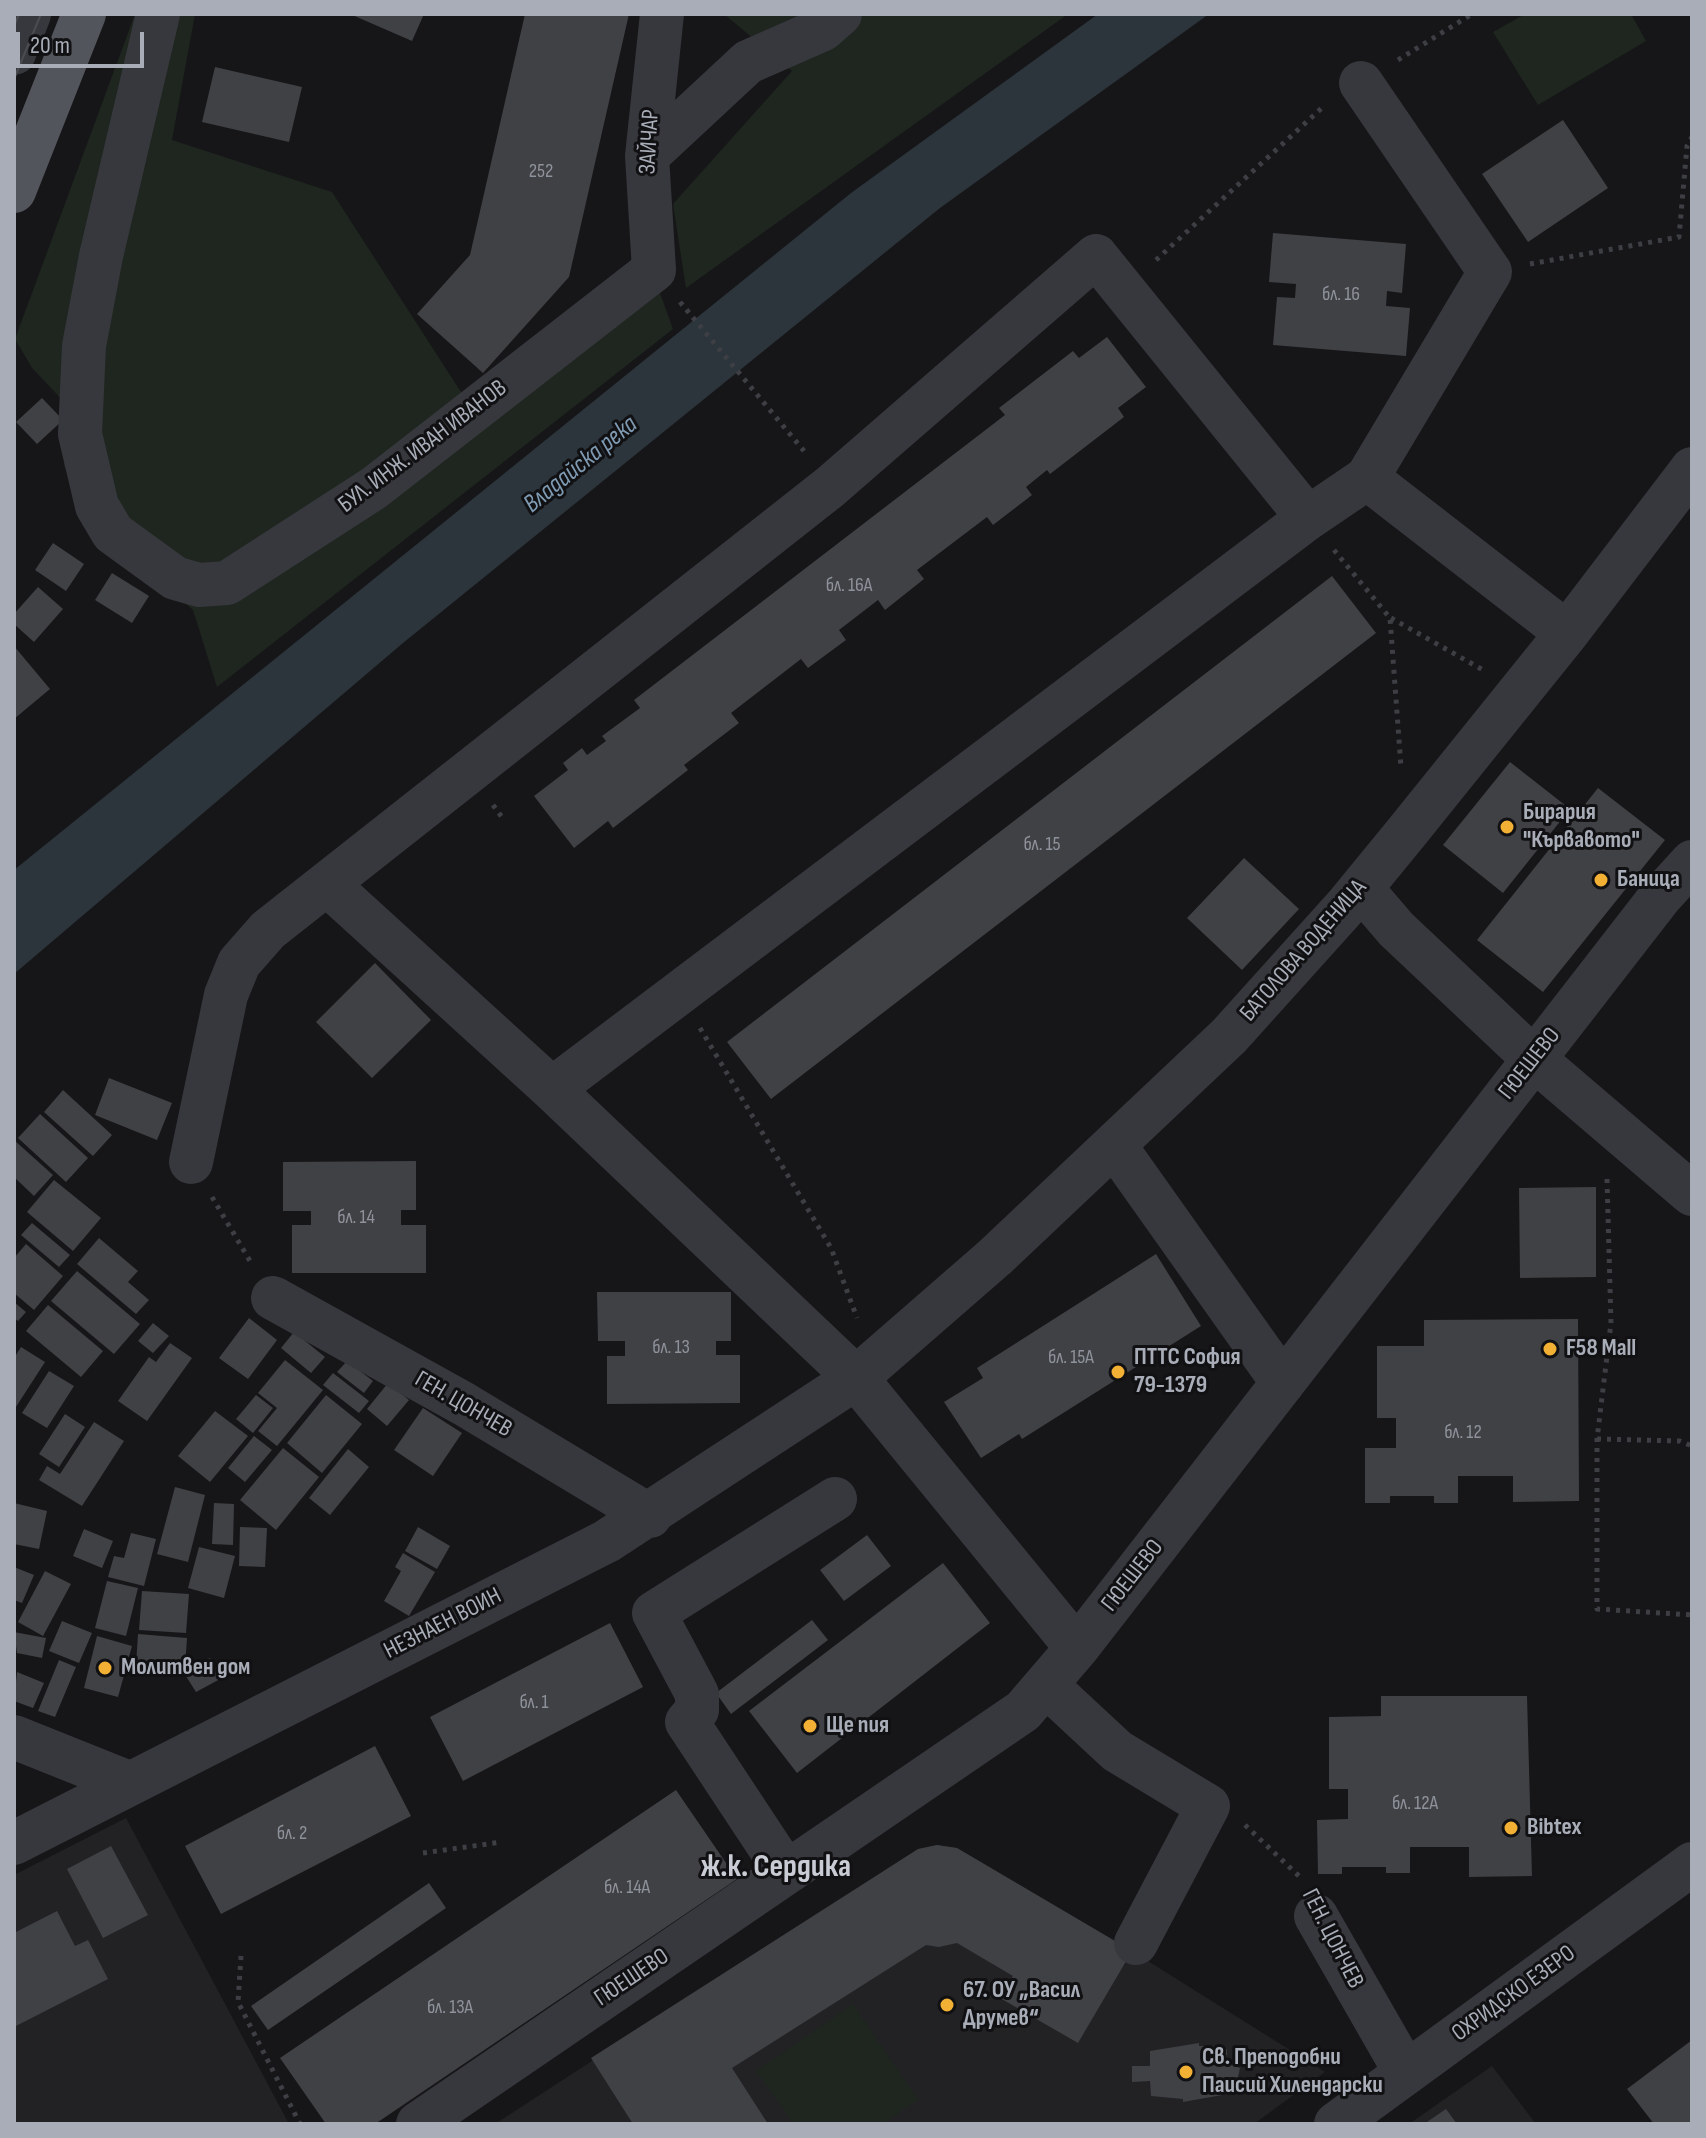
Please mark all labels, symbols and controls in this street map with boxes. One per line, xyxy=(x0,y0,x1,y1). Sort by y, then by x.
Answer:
scale bar xyxy=(20,16,148,66)
text: 20 m xyxy=(30,31,70,60)
street label: ЗАЙЧАР xyxy=(634,109,666,175)
house number: 252 xyxy=(529,160,553,184)
house number: бл. 16 xyxy=(1322,283,1360,307)
street label: БУЛ. ИНЖ. ИВАН ИВАНОВ xyxy=(333,374,513,520)
water label: Владайска река xyxy=(518,410,644,520)
house number: бл. 16А xyxy=(826,574,872,598)
place label: Бирария "Кървавото" xyxy=(1523,799,1640,855)
marker: Бирария "Кървавото" xyxy=(1498,818,1516,836)
house number: бл. 15 xyxy=(1023,833,1061,857)
place label: Баница xyxy=(1617,866,1680,894)
marker: Баница xyxy=(1592,871,1610,889)
street label: БАТОЛОВА ВОДЕНИЦА xyxy=(1235,874,1373,1028)
street label: ГЮЕШЕВО xyxy=(1493,1022,1567,1106)
house number: бл. 14 xyxy=(337,1206,375,1230)
place label: F58 Mall xyxy=(1566,1335,1636,1363)
house number: бл. 13 xyxy=(652,1336,690,1360)
marker: F58 Mall xyxy=(1541,1340,1559,1358)
place label: ПТТС София 79-1379 xyxy=(1134,1344,1241,1400)
house number: бл. 15А xyxy=(1048,1346,1094,1370)
marker: ПТТС София 79-1379 xyxy=(1109,1363,1127,1381)
street label: ГЕН. ЦОНЧЕВ xyxy=(409,1366,517,1444)
house number: бл. 12 xyxy=(1444,1421,1482,1445)
street label: ГЮЕШЕВО xyxy=(1096,1534,1170,1618)
street label: НЕЗНАЕН ВОИН xyxy=(379,1582,507,1666)
place label: Молитвен дом xyxy=(121,1654,250,1682)
marker: Молитвен дом xyxy=(96,1659,114,1677)
house number: бл. 1 xyxy=(519,1691,549,1715)
place label: Ще пия xyxy=(826,1712,889,1740)
marker: Ще пия xyxy=(801,1717,819,1735)
house number: бл. 12А xyxy=(1392,1792,1438,1816)
place label: Bibtex xyxy=(1527,1814,1581,1842)
marker: Bibtex xyxy=(1502,1819,1520,1837)
house number: бл. 2 xyxy=(277,1822,307,1846)
district label: ж.к. Сердика xyxy=(701,1849,851,1887)
house number: бл. 14А xyxy=(604,1876,650,1900)
street label: ГЕН. ЦОНЧЕВ xyxy=(1295,1885,1369,1993)
street label: ОХРИДСКО ЕЗЕРО xyxy=(1447,1940,1581,2048)
street label: ГЮЕШЕВО xyxy=(589,1943,675,2013)
place label: 67. ОУ „Васил Друмев“ xyxy=(963,1977,1080,2033)
house number: бл. 13А xyxy=(427,1996,473,2020)
marker: 67. ОУ „Васил Друмев“ xyxy=(938,1996,956,2014)
place label: Св. Преподобни Паисий Хилендарски xyxy=(1202,2044,1383,2100)
marker: Св. Преподобни Паисий Хилендарски xyxy=(1177,2063,1195,2081)

